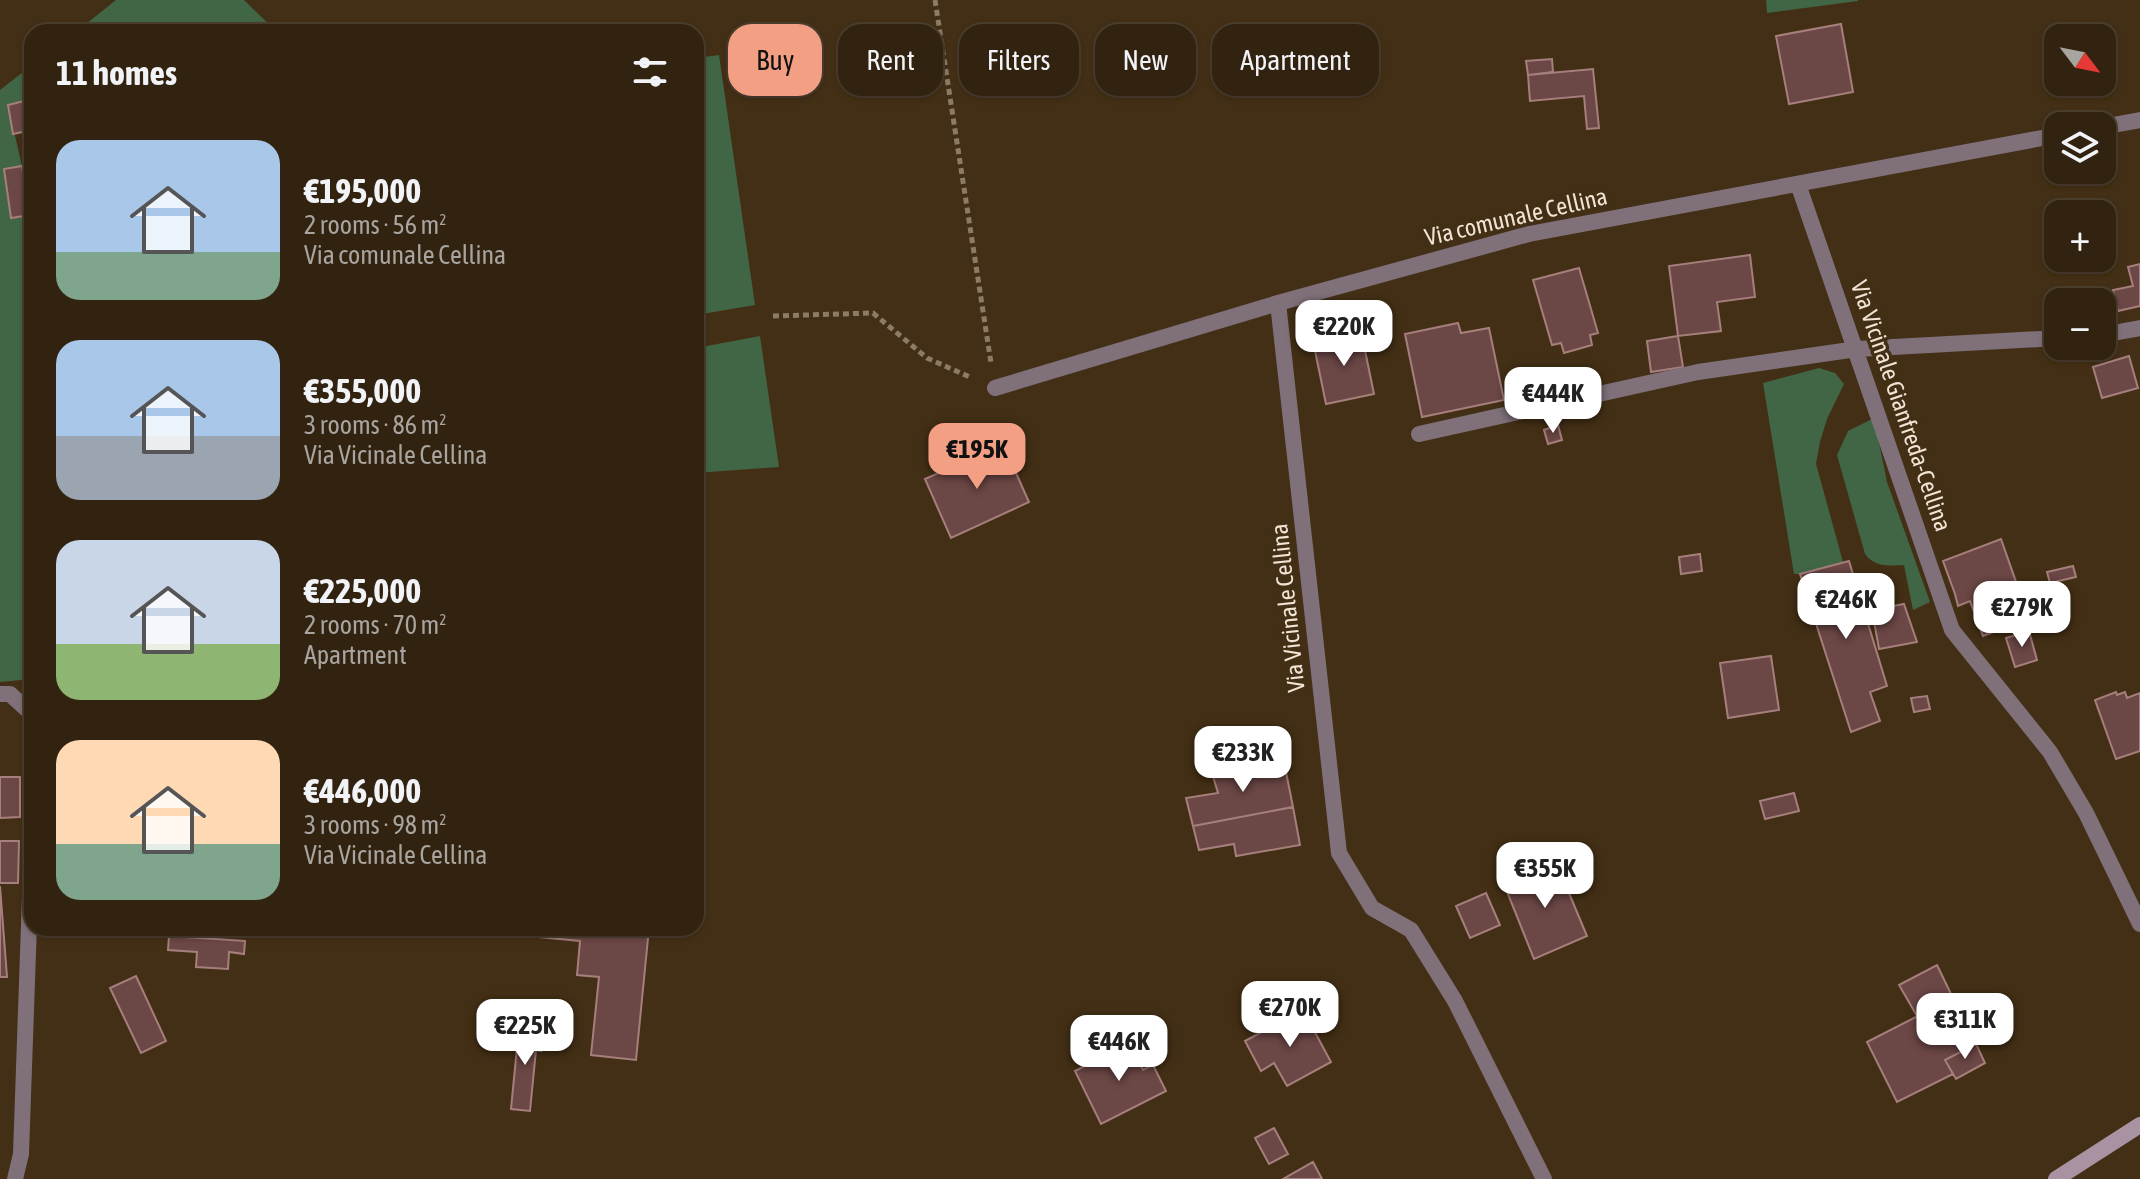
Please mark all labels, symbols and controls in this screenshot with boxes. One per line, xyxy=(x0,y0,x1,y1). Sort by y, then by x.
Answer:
chip: Buy xyxy=(728,24,822,96)
chip: Rent xyxy=(838,24,943,96)
chip: Filters xyxy=(959,24,1079,96)
chip: New xyxy=(1095,24,1196,96)
chip: Apartment xyxy=(1212,24,1379,96)
north arrow xyxy=(2044,24,2116,96)
map controls xyxy=(2044,24,2116,360)
icon: filters xyxy=(628,50,672,94)
text: 11 homes xyxy=(56,53,177,92)
button: layers xyxy=(2044,112,2116,184)
text: €195,000 xyxy=(304,171,421,210)
icon: home xyxy=(120,172,216,268)
street label: Via comunale Cellina xyxy=(1422,182,1610,251)
button: + xyxy=(2044,200,2116,272)
text: 2 rooms · 56 m² xyxy=(304,210,446,240)
text: Via comunale Cellina xyxy=(304,240,506,270)
street label: Via Vicinale Gianfreda-Cellina xyxy=(1846,277,1957,535)
button: − xyxy=(2044,288,2116,360)
pin: €220K xyxy=(1288,300,1400,368)
text: €220K xyxy=(1313,311,1375,341)
pin: €444K xyxy=(1497,367,1609,435)
text: €355,000 xyxy=(304,371,421,410)
icon: home xyxy=(120,372,216,468)
text: €444K xyxy=(1522,378,1584,408)
text: 3 rooms · 86 m² xyxy=(304,410,446,440)
pin: €195K xyxy=(921,423,1033,491)
text: €195K xyxy=(946,434,1008,464)
text: Via Vicinale Cellina xyxy=(304,440,487,470)
street label: Via Vicinale Cellina xyxy=(1265,522,1310,694)
text: €225,000 xyxy=(304,571,421,610)
icon: home xyxy=(120,572,216,668)
pin: €246K xyxy=(1790,573,1902,641)
pin: €279K xyxy=(1966,581,2078,649)
text: €246K xyxy=(1815,584,1877,614)
text: €279K xyxy=(1991,592,2053,622)
text: 2 rooms · 70 m² xyxy=(304,610,446,640)
text: Apartment xyxy=(304,640,407,670)
pin: €233K xyxy=(1187,726,1299,794)
text: €233K xyxy=(1212,737,1274,767)
text: €446,000 xyxy=(304,771,421,810)
icon: home xyxy=(120,772,216,868)
text: 3 rooms · 98 m² xyxy=(304,810,446,840)
text: Via Vicinale Cellina xyxy=(304,840,487,870)
pin: €355K xyxy=(1489,842,1601,910)
text: €355K xyxy=(1514,853,1576,883)
pin: €270K xyxy=(1234,981,1346,1049)
text: €270K xyxy=(1259,992,1321,1022)
pin: €311K xyxy=(1909,993,2021,1061)
pin: €225K xyxy=(469,999,581,1067)
text: €311K xyxy=(1934,1004,1996,1034)
text: €225K xyxy=(494,1010,556,1040)
pin: €446K xyxy=(1063,1015,1175,1083)
text: €446K xyxy=(1088,1026,1150,1056)

